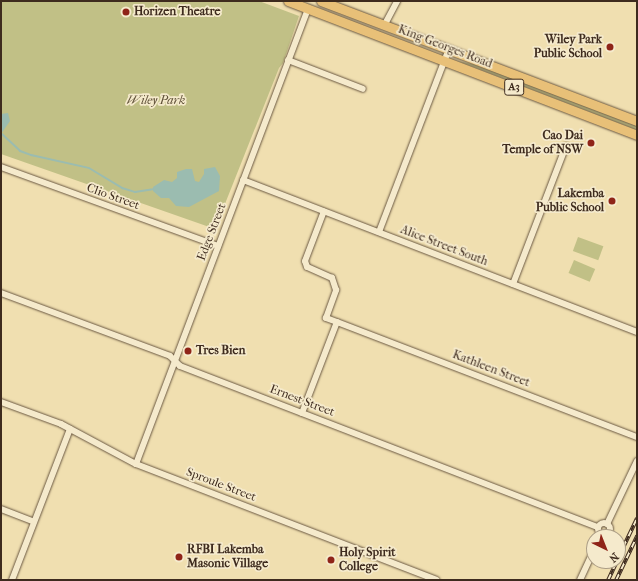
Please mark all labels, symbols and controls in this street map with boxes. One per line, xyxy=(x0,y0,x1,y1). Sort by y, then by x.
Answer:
place label: Horizen Theatre xyxy=(134,5,221,19)
marker: Horizen Theatre xyxy=(121,7,131,17)
street label: King Georges Road xyxy=(396,22,494,72)
place label: Wiley Park Public School xyxy=(534,33,602,61)
marker: Wiley Park Public School xyxy=(605,42,615,52)
road number: A3 xyxy=(504,78,524,96)
park label: Wiley Park xyxy=(127,94,185,108)
place label: Cao Dai Temple of NSW xyxy=(502,129,583,157)
marker: Cao Dai Temple of NSW xyxy=(586,138,596,148)
street label: Clio Street xyxy=(85,181,141,213)
place label: Lakemba Public School xyxy=(536,187,604,215)
marker: Lakemba Public School xyxy=(607,196,617,206)
street label: Edge Street xyxy=(194,201,230,263)
street label: Alice Street South xyxy=(398,223,490,269)
place label: Tres Bien xyxy=(196,344,245,358)
marker: Tres Bien xyxy=(183,346,193,356)
street label: Kathleen Street xyxy=(450,348,532,390)
street label: Ernest Street xyxy=(268,382,336,420)
street label: Sproule Street xyxy=(184,465,258,505)
north arrow xyxy=(586,529,626,569)
place label: RFBI Lakemba Masonic Village xyxy=(187,543,268,571)
place label: Holy Spirit College xyxy=(339,546,395,574)
text: N xyxy=(606,550,621,565)
marker: RFBI Lakemba Masonic Village xyxy=(174,552,184,562)
marker: Holy Spirit College xyxy=(326,555,336,565)

